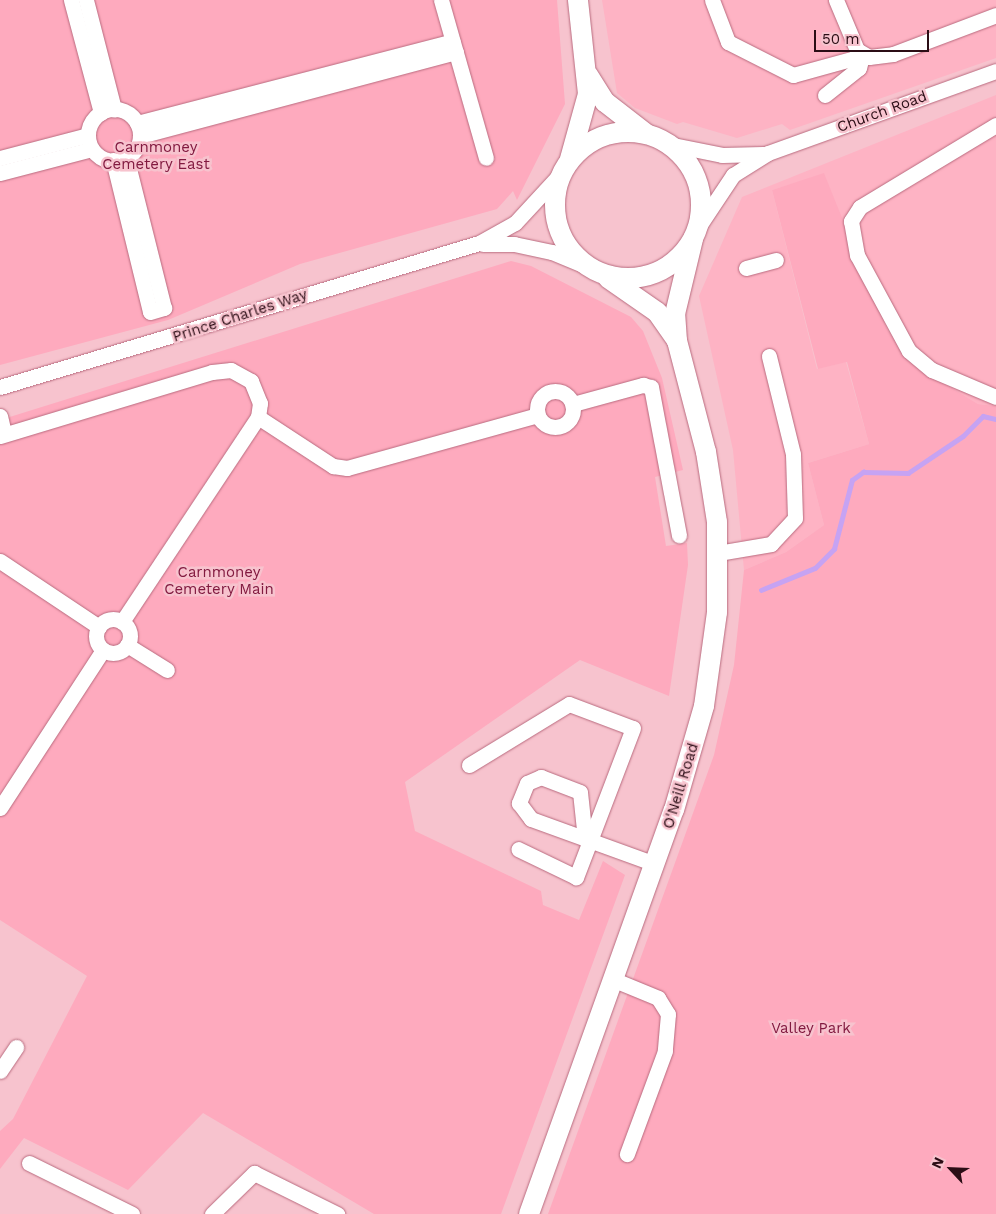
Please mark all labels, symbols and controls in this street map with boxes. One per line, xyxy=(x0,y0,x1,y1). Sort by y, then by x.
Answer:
scale bar xyxy=(816,20,931,52)
text: 50 m xyxy=(822,30,859,48)
street label: Church Road xyxy=(835,87,929,137)
park label: Carnmoney Cemetery East xyxy=(102,138,210,173)
street label: Prince Charles Way xyxy=(170,286,310,346)
park label: Carnmoney Cemetery Main xyxy=(164,563,274,598)
street label: O'Neill Road xyxy=(659,741,703,831)
park label: Valley Park xyxy=(771,1020,851,1038)
north arrow xyxy=(926,1144,976,1194)
text: N xyxy=(928,1155,947,1171)

